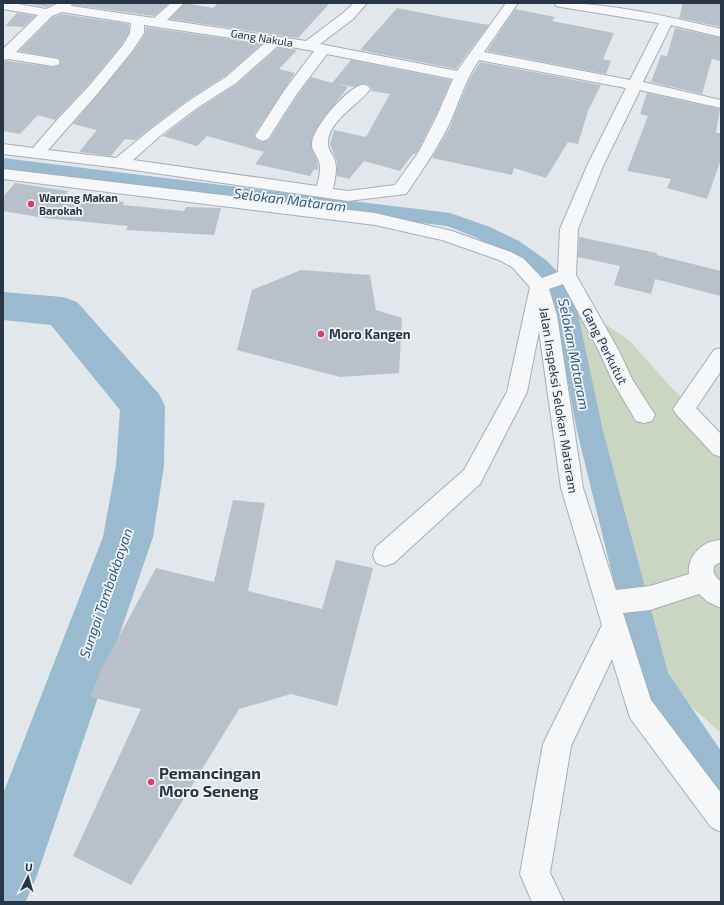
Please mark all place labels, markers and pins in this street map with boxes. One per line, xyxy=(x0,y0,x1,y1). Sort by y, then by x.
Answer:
place label: Warung Makan Barokah xyxy=(39,191,118,217)
marker: Warung Makan Barokah xyxy=(26,199,36,209)
place label: Moro Kangen xyxy=(329,326,411,342)
marker: Moro Kangen xyxy=(316,329,326,339)
place label: Pemancingan Moro Seneng xyxy=(159,763,261,800)
marker: Pemancingan Moro Seneng xyxy=(146,777,156,787)

